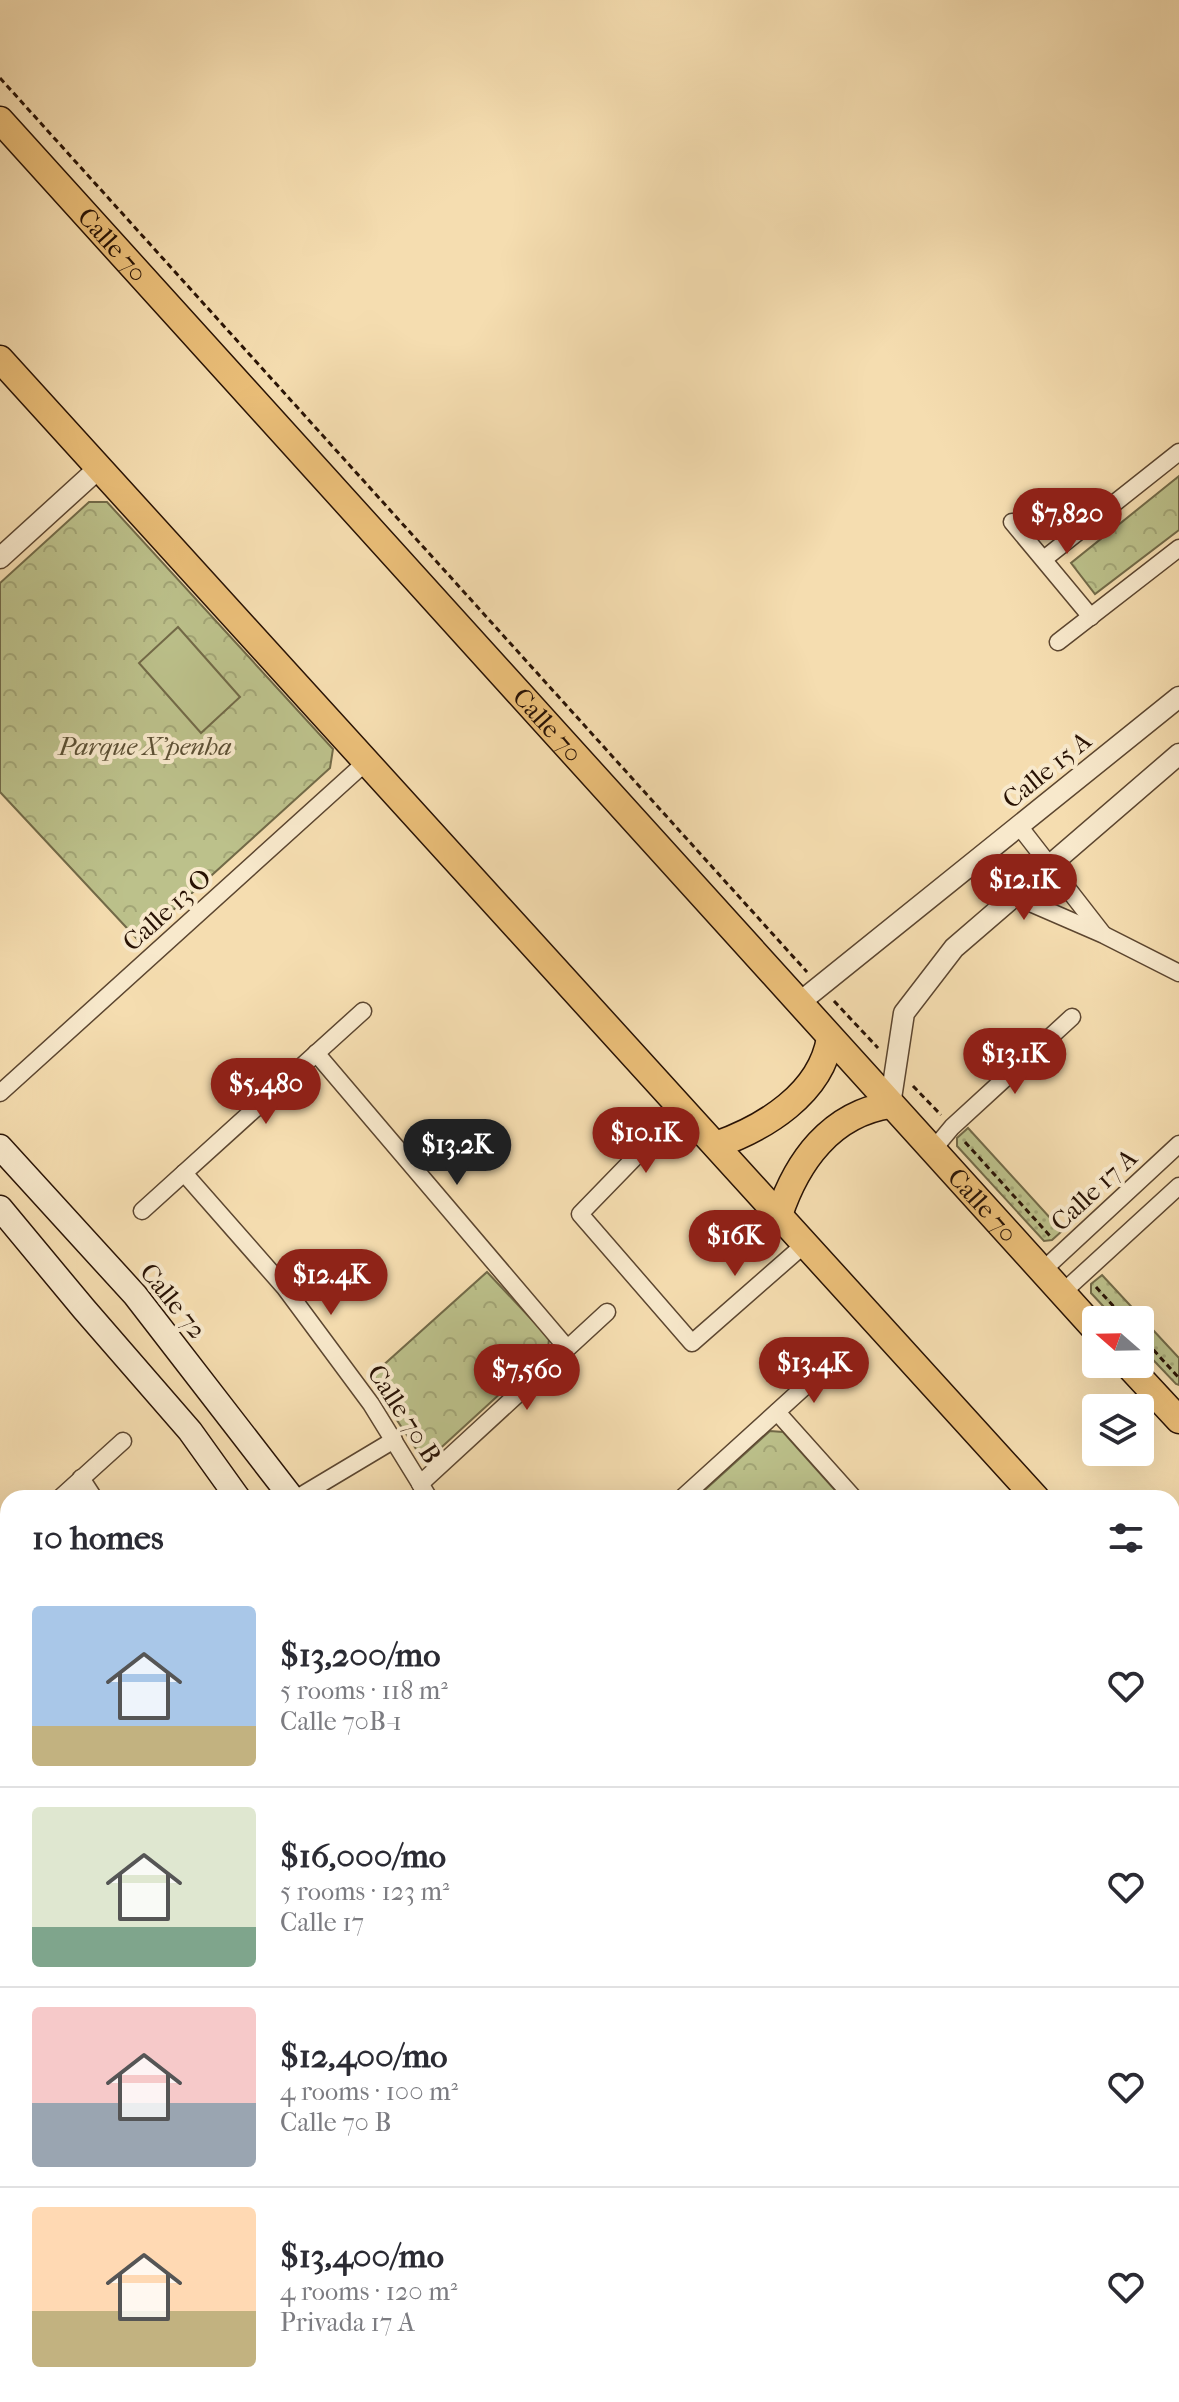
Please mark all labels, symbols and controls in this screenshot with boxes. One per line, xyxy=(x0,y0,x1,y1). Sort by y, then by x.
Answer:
street label: Calle 70 xyxy=(71,201,154,288)
pin: $7,820 xyxy=(1002,488,1132,556)
text: $7,820 xyxy=(1031,498,1103,529)
street label: Calle 70 xyxy=(506,681,589,768)
street label: Calle 15 A xyxy=(996,724,1098,815)
park label: Parque X'penha xyxy=(57,731,232,762)
pin: $12.1K xyxy=(959,854,1089,922)
street label: Calle 13 O xyxy=(116,862,218,958)
text: $12.1K xyxy=(989,864,1059,895)
pin: $13.1K xyxy=(950,1028,1080,1096)
text: $13.1K xyxy=(981,1038,1049,1069)
pin: $5,480 xyxy=(201,1058,331,1126)
text: $5,480 xyxy=(229,1068,303,1099)
pin: $10.1K xyxy=(581,1107,711,1175)
text: $10.1K xyxy=(611,1117,681,1148)
pin: $13.2K xyxy=(392,1119,522,1187)
text: $13.2K xyxy=(421,1129,493,1160)
street label: Calle 17 A xyxy=(1045,1142,1144,1238)
street label: Calle 70 xyxy=(941,1162,1024,1248)
pin: $16K xyxy=(688,1210,782,1278)
text: $16K xyxy=(707,1220,763,1251)
pin: $12.4K xyxy=(266,1249,396,1317)
street label: Calle 72 xyxy=(133,1257,213,1345)
text: $12.4K xyxy=(293,1259,369,1290)
north arrow xyxy=(1082,1306,1154,1378)
map controls xyxy=(1082,1306,1154,1466)
pin: $13.4K xyxy=(749,1337,879,1405)
pin: $7,560 xyxy=(462,1344,592,1412)
text: $13.4K xyxy=(777,1347,851,1378)
text: $7,560 xyxy=(492,1354,562,1385)
street label: Calle 70 B xyxy=(361,1359,447,1469)
button: layers xyxy=(1082,1394,1154,1466)
icon: filters xyxy=(1104,1516,1148,1560)
text: 10 homes xyxy=(32,1518,163,1558)
text: $13,200/mo xyxy=(280,1635,441,1675)
icon: home xyxy=(96,1638,192,1734)
icon: heart xyxy=(1104,1664,1148,1708)
text: 5 rooms · 118 m² xyxy=(280,1675,448,1706)
text: Calle 70B-1 xyxy=(280,1706,402,1737)
text: $16,000/mo xyxy=(280,1836,446,1876)
icon: home xyxy=(96,1839,192,1935)
icon: heart xyxy=(1104,1865,1148,1909)
text: 5 rooms · 123 m² xyxy=(280,1876,449,1907)
text: Calle 17 xyxy=(280,1907,364,1938)
text: $12,400/mo xyxy=(280,2036,448,2076)
icon: home xyxy=(96,2039,192,2135)
icon: heart xyxy=(1104,2065,1148,2109)
text: 4 rooms · 100 m² xyxy=(280,2076,458,2107)
text: Calle 70 B xyxy=(280,2107,391,2138)
text: $13,400/mo xyxy=(280,2236,444,2276)
icon: home xyxy=(96,2239,192,2335)
icon: heart xyxy=(1104,2265,1148,2309)
text: 4 rooms · 120 m² xyxy=(280,2276,457,2307)
text: Privada 17 A xyxy=(280,2307,415,2338)

